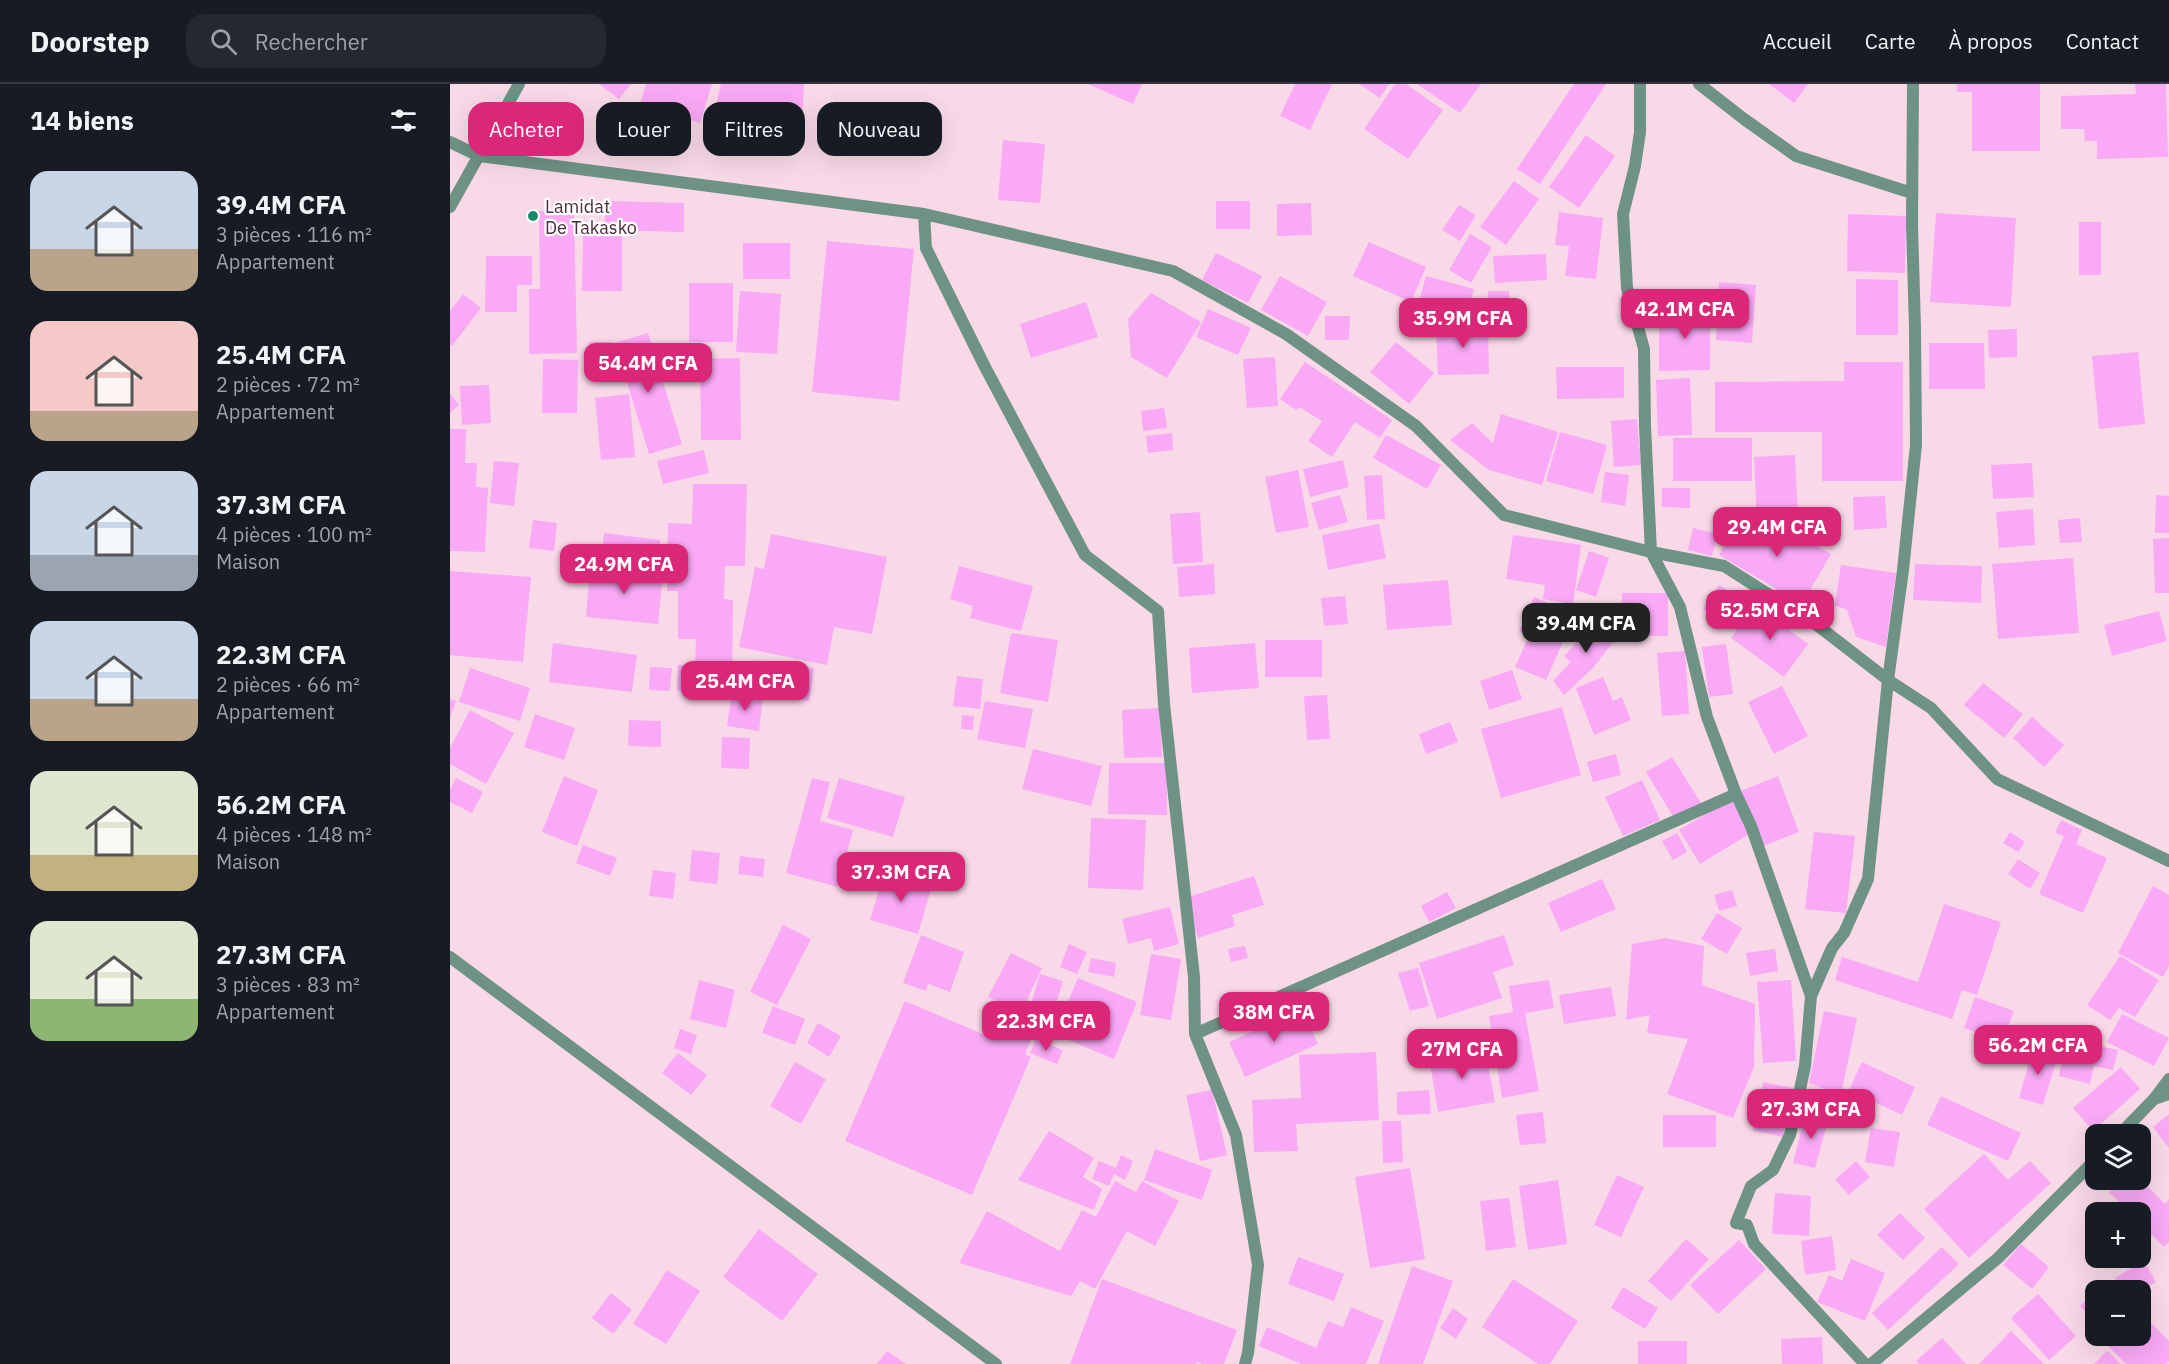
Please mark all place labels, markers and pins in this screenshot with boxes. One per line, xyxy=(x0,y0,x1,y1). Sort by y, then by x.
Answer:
place label: Lamidat De Takasko xyxy=(545,195,637,239)
marker: Lamidat De Takasko xyxy=(526,209,540,223)
pin: 42.1M CFA xyxy=(1616,289,1754,340)
pin: 35.9M CFA xyxy=(1394,298,1532,349)
pin: 54.4M CFA xyxy=(579,343,717,394)
pin: 29.4M CFA xyxy=(1708,507,1846,558)
pin: 24.9M CFA xyxy=(555,544,693,595)
pin: 52.5M CFA xyxy=(1701,590,1839,641)
pin: 39.4M CFA xyxy=(1517,603,1655,654)
pin: 25.4M CFA xyxy=(676,661,814,712)
pin: 37.3M CFA xyxy=(832,852,970,903)
pin: 38M CFA xyxy=(1219,992,1329,1043)
pin: 22.3M CFA xyxy=(977,1001,1115,1052)
pin: 56.2M CFA xyxy=(1969,1025,2107,1076)
pin: 27M CFA xyxy=(1407,1029,1517,1080)
pin: 27.3M CFA xyxy=(1742,1089,1880,1140)

